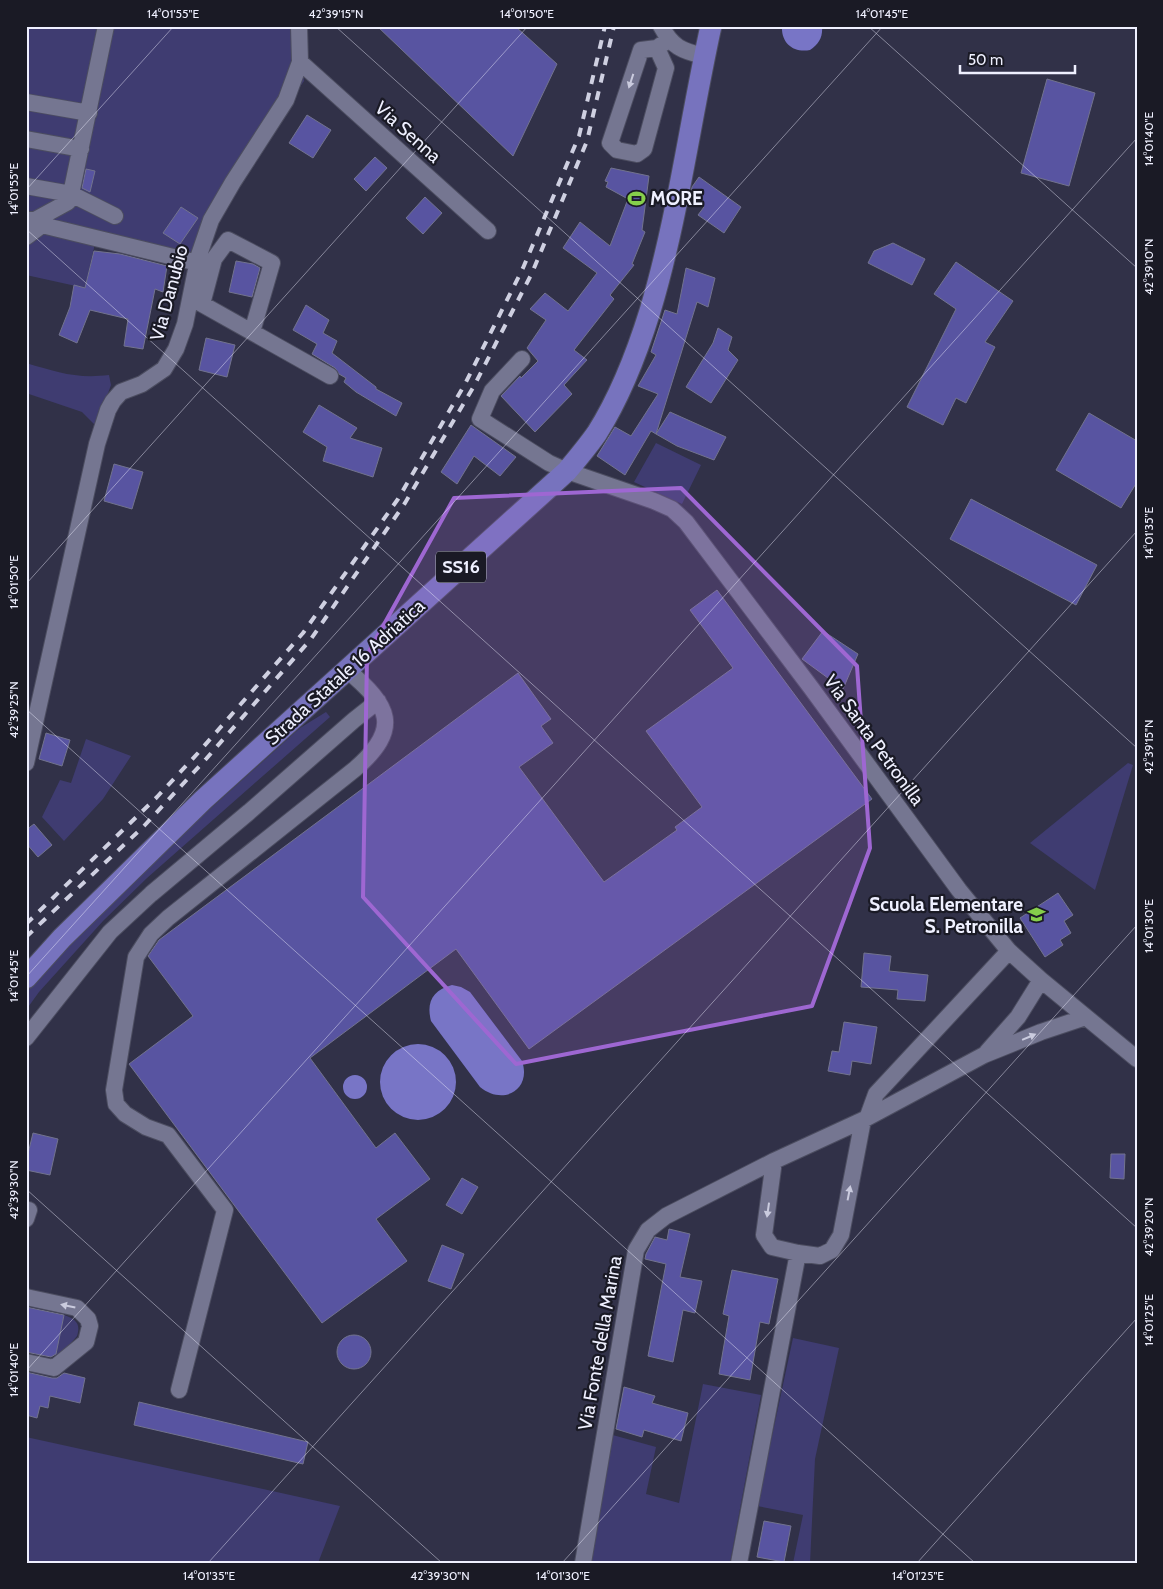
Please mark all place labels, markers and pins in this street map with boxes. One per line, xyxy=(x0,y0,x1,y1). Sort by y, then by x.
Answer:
place label: MORE xyxy=(650,187,703,210)
sports icon: MORE xyxy=(626,188,646,208)
place label: Scuola Elementare S. Petronilla xyxy=(869,893,1024,938)
school or university icon: Scuola Elementare S. Petronilla xyxy=(1027,905,1047,925)

